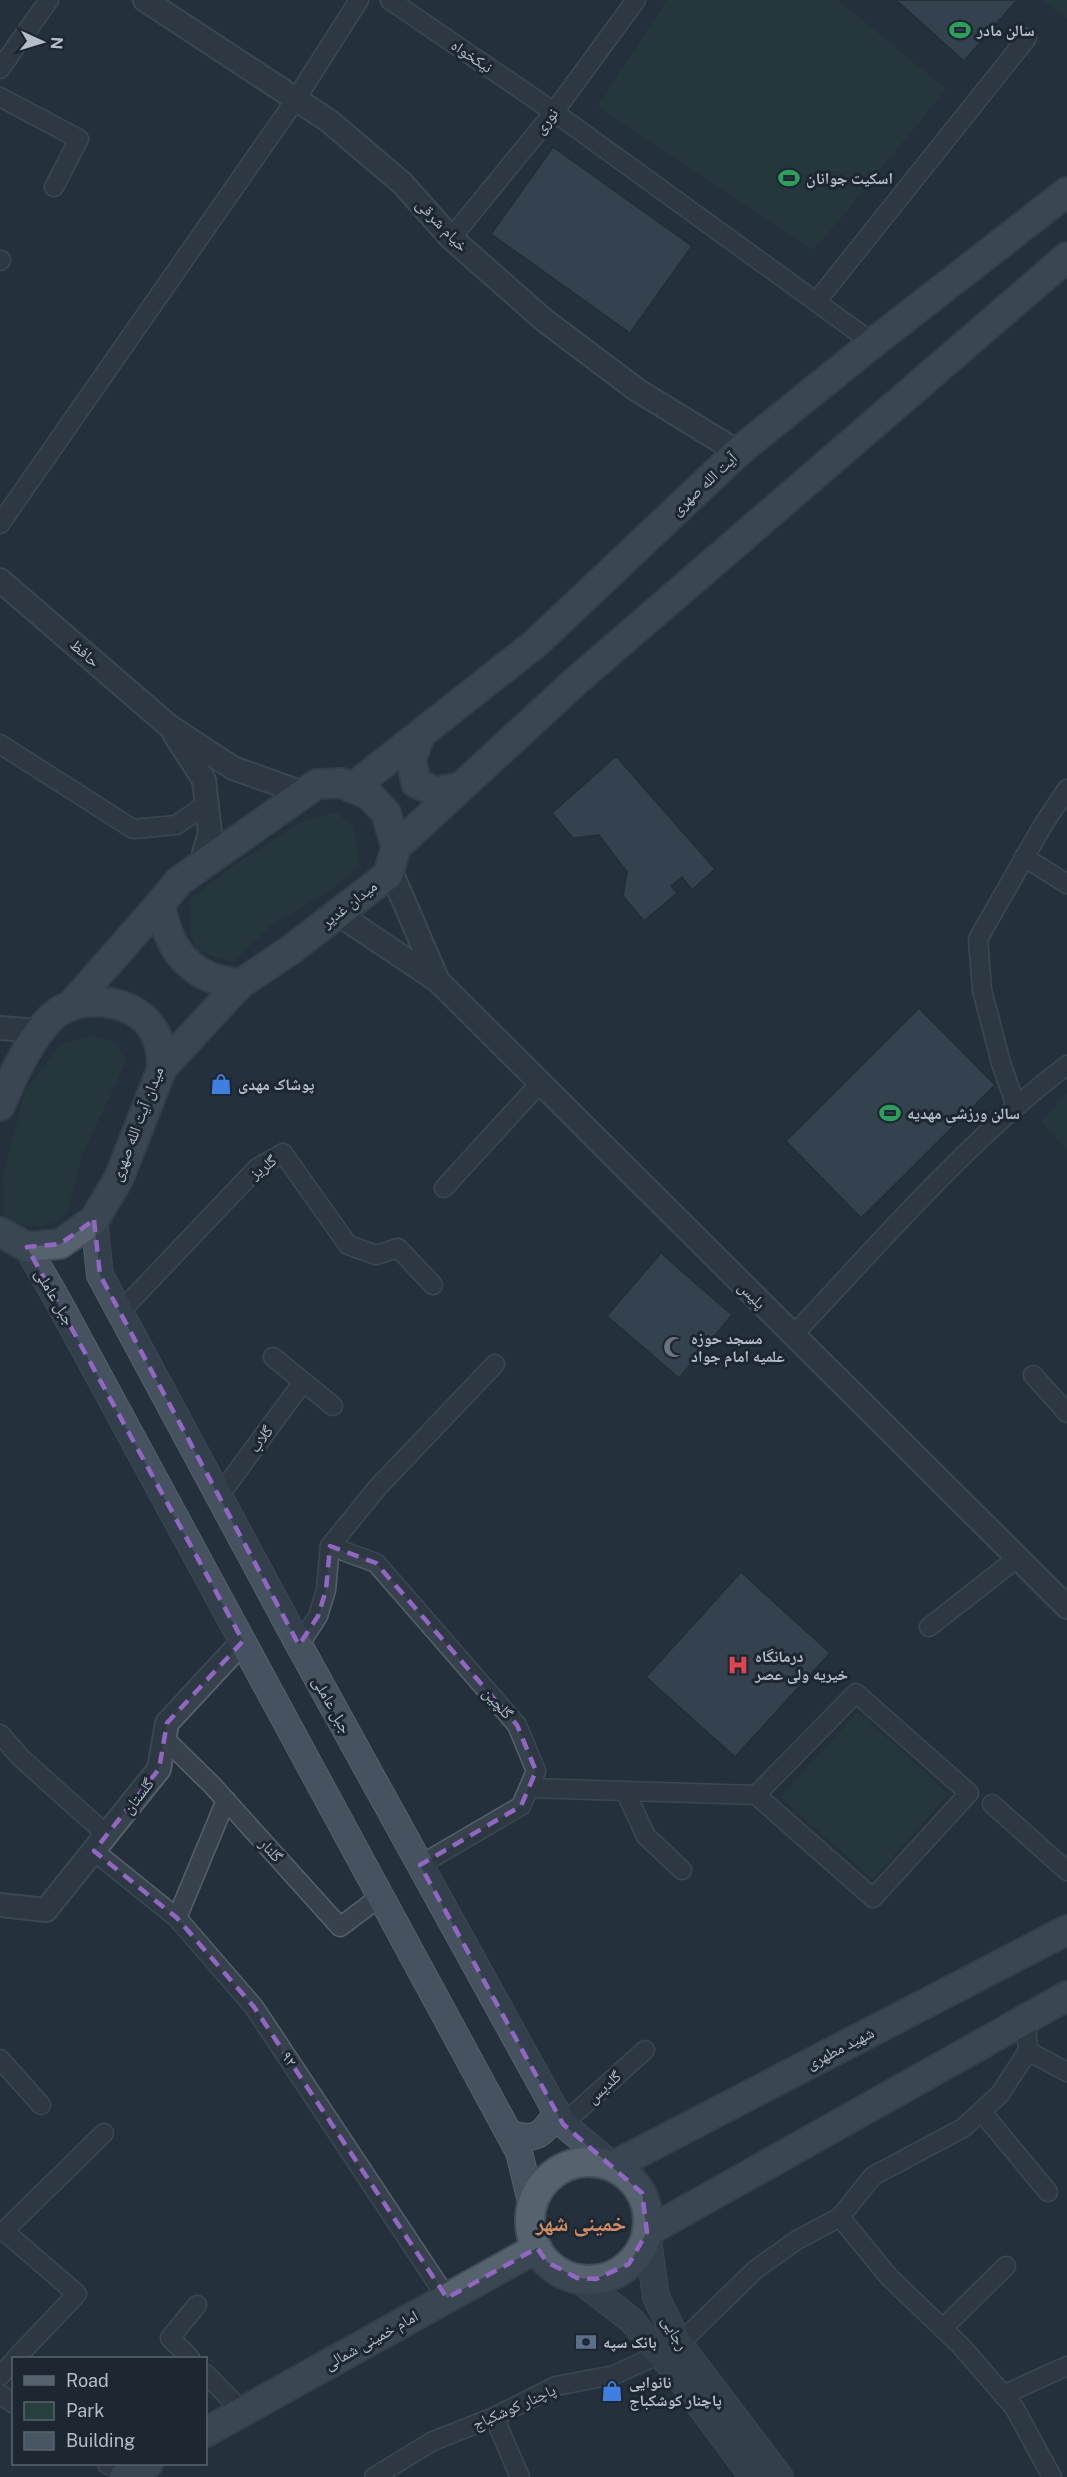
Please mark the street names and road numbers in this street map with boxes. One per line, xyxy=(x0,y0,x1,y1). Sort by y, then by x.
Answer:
street label: نیکخواه xyxy=(448,35,496,77)
street label: نوری xyxy=(530,104,563,138)
street label: خیام شرقی xyxy=(411,195,472,256)
street label: آیت الله صهری xyxy=(667,448,742,520)
street label: حافظ xyxy=(66,635,104,671)
street label: میدان غدیر xyxy=(317,876,381,933)
street label: میدان آیت الله صهری xyxy=(106,1064,169,1184)
street label: گلریز xyxy=(245,1151,281,1184)
street label: جبل عاملی xyxy=(30,1265,79,1329)
street label: پلیس xyxy=(733,1277,770,1314)
street label: گلاب xyxy=(245,1421,277,1456)
street label: جبل عاملی xyxy=(308,1673,355,1737)
street label: گلچین xyxy=(478,1683,517,1724)
street label: گلستان xyxy=(118,1774,159,1818)
street label: گلنار xyxy=(255,1833,287,1866)
street label: شهید مطهری xyxy=(803,2023,878,2074)
street label: ۹۲ xyxy=(277,2048,301,2070)
street label: گلدیس xyxy=(583,2066,626,2108)
street label: امام خمینی شمالی xyxy=(321,2306,422,2375)
street label: رجایی xyxy=(657,2312,692,2354)
street label: پاچنار کوشکباج xyxy=(469,2380,559,2435)

